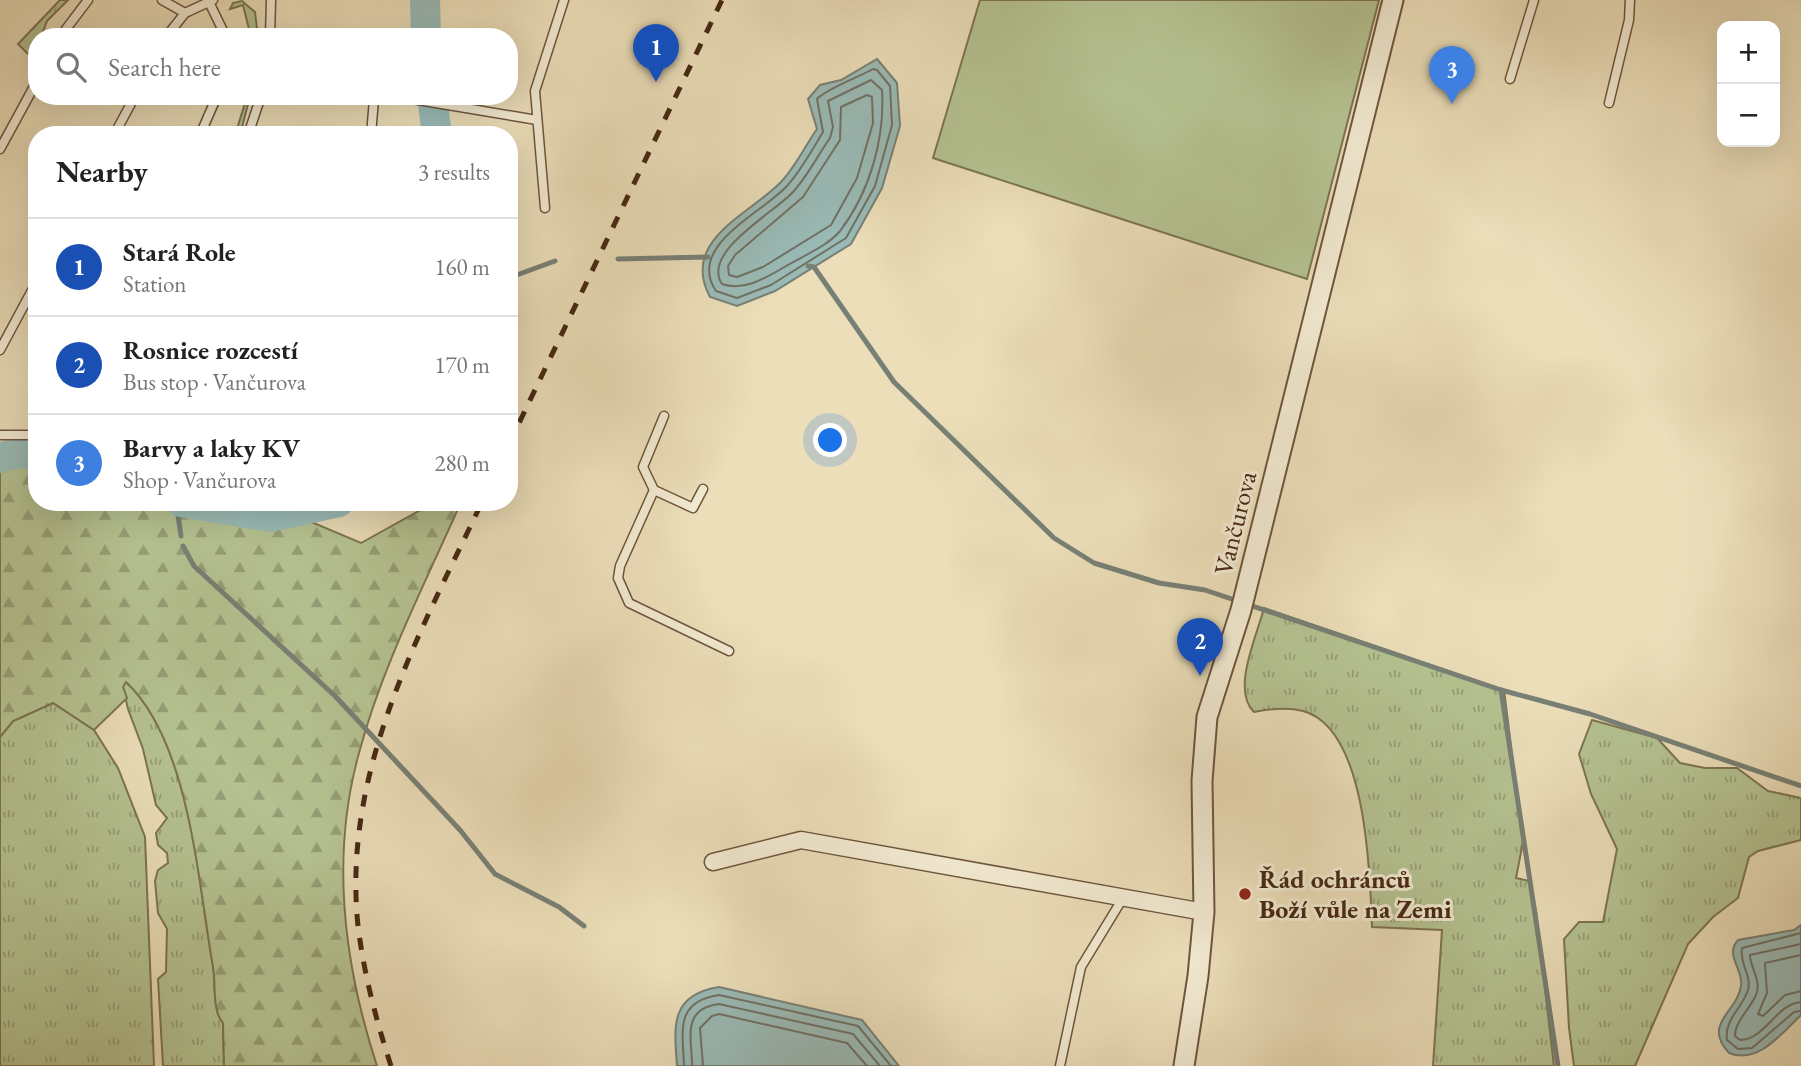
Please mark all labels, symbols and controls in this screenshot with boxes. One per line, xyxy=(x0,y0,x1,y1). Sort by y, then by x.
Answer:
map controls xyxy=(1717,21,1780,147)
button: + xyxy=(1717,21,1780,84)
pin: 1 xyxy=(633,24,679,82)
search box xyxy=(28,28,518,105)
pin: 3 xyxy=(1429,46,1475,104)
icon: search xyxy=(52,48,90,86)
text: Search here xyxy=(108,50,221,84)
button: − xyxy=(1717,84,1780,147)
text: Nearby xyxy=(56,152,148,191)
text: 3 results xyxy=(418,157,490,187)
text: Stará Role xyxy=(123,235,236,269)
text: 1 xyxy=(73,252,85,282)
text: 160 m xyxy=(434,252,490,282)
text: Station xyxy=(123,269,186,299)
text: Rosnice rozcestí xyxy=(123,333,298,367)
text: 2 xyxy=(73,350,85,380)
text: 170 m xyxy=(434,350,490,380)
text: Bus stop · Vančurova xyxy=(123,367,306,397)
your location xyxy=(813,423,847,457)
text: Barvy a laky KV xyxy=(123,431,300,465)
text: 3 xyxy=(73,448,85,478)
text: 280 m xyxy=(434,448,490,478)
text: Shop · Vančurova xyxy=(123,465,276,495)
street label: Vančurova xyxy=(1206,467,1264,578)
pin: 2 xyxy=(1177,618,1223,676)
place label: Řád ochránců Boží vůle na Zemi xyxy=(1259,862,1452,926)
marker: Řád ochránců Boží vůle na Zemi xyxy=(1237,886,1253,902)

